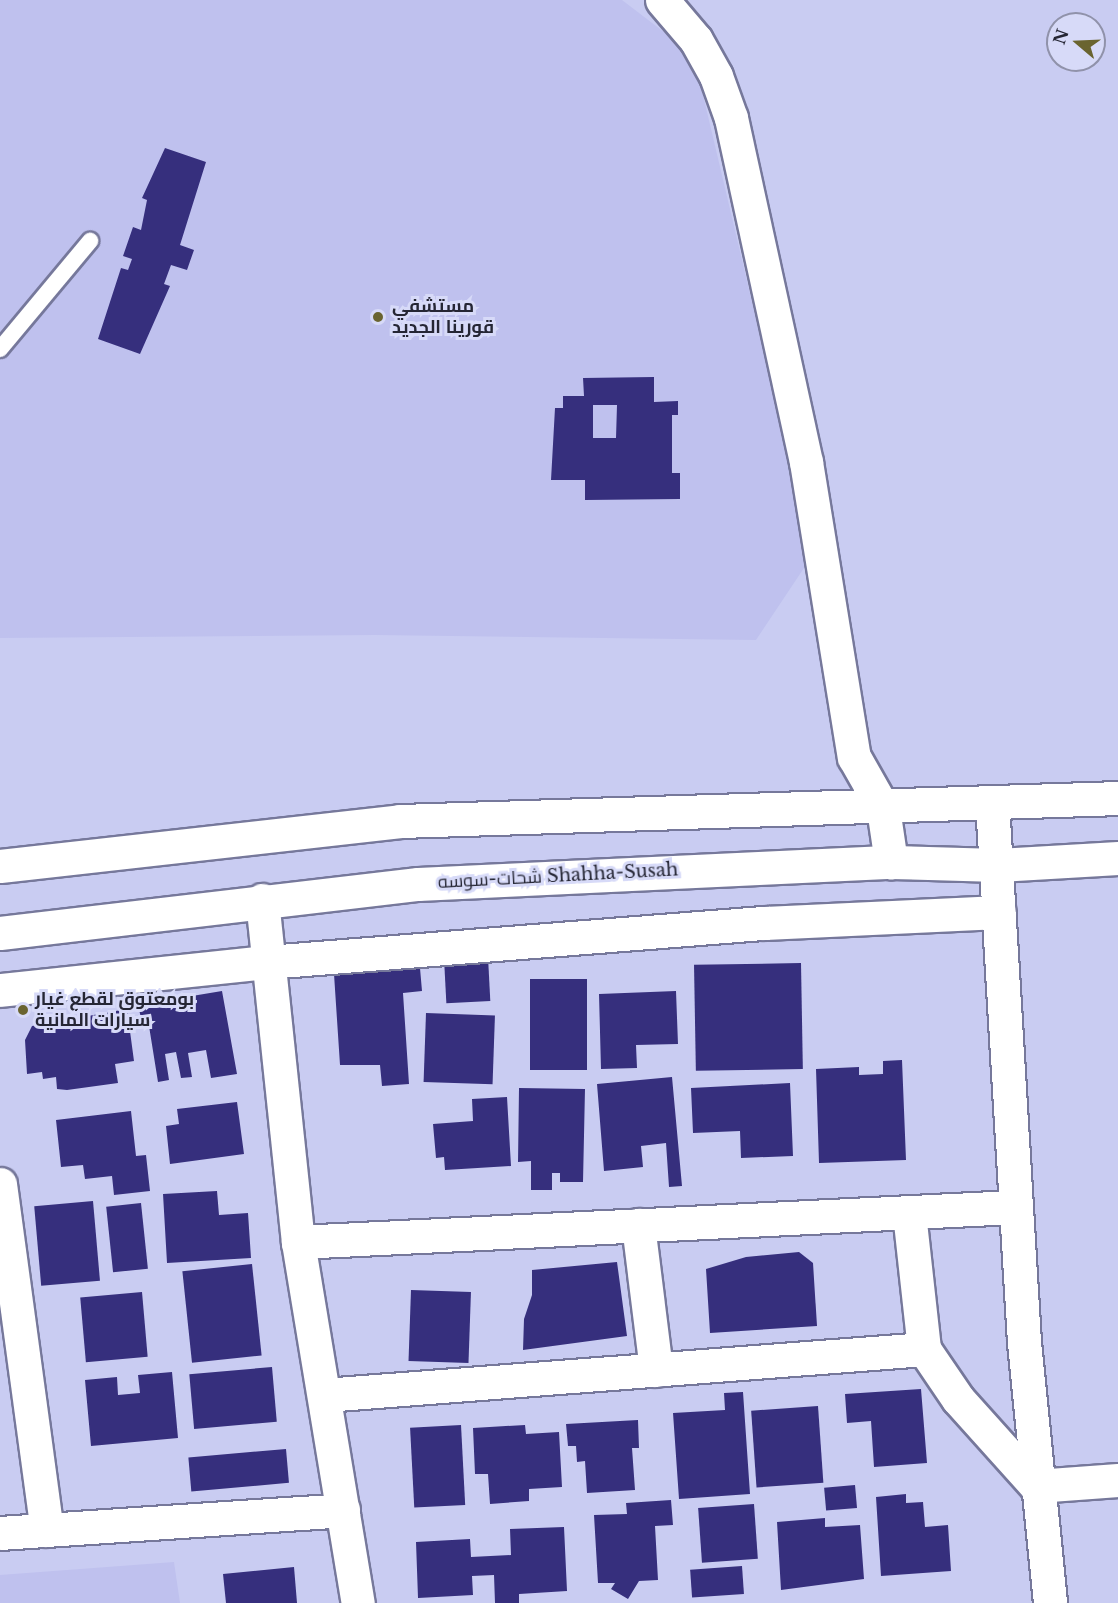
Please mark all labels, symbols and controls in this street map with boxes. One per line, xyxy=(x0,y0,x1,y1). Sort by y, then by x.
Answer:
north arrow xyxy=(1046,12,1106,72)
text: N xyxy=(1049,26,1073,47)
place label: مستشفي قورينا الجديد xyxy=(392,296,494,338)
marker: مستشفي قورينا الجديد xyxy=(369,308,387,326)
street label: شحات-سوسه Shahha-Susah xyxy=(437,859,679,893)
place label: بومعتوق لقطع غيار سيارات المانية xyxy=(35,989,194,1032)
marker: بومعتوق لقطع غيار سيارات المانية xyxy=(16,1003,30,1017)

